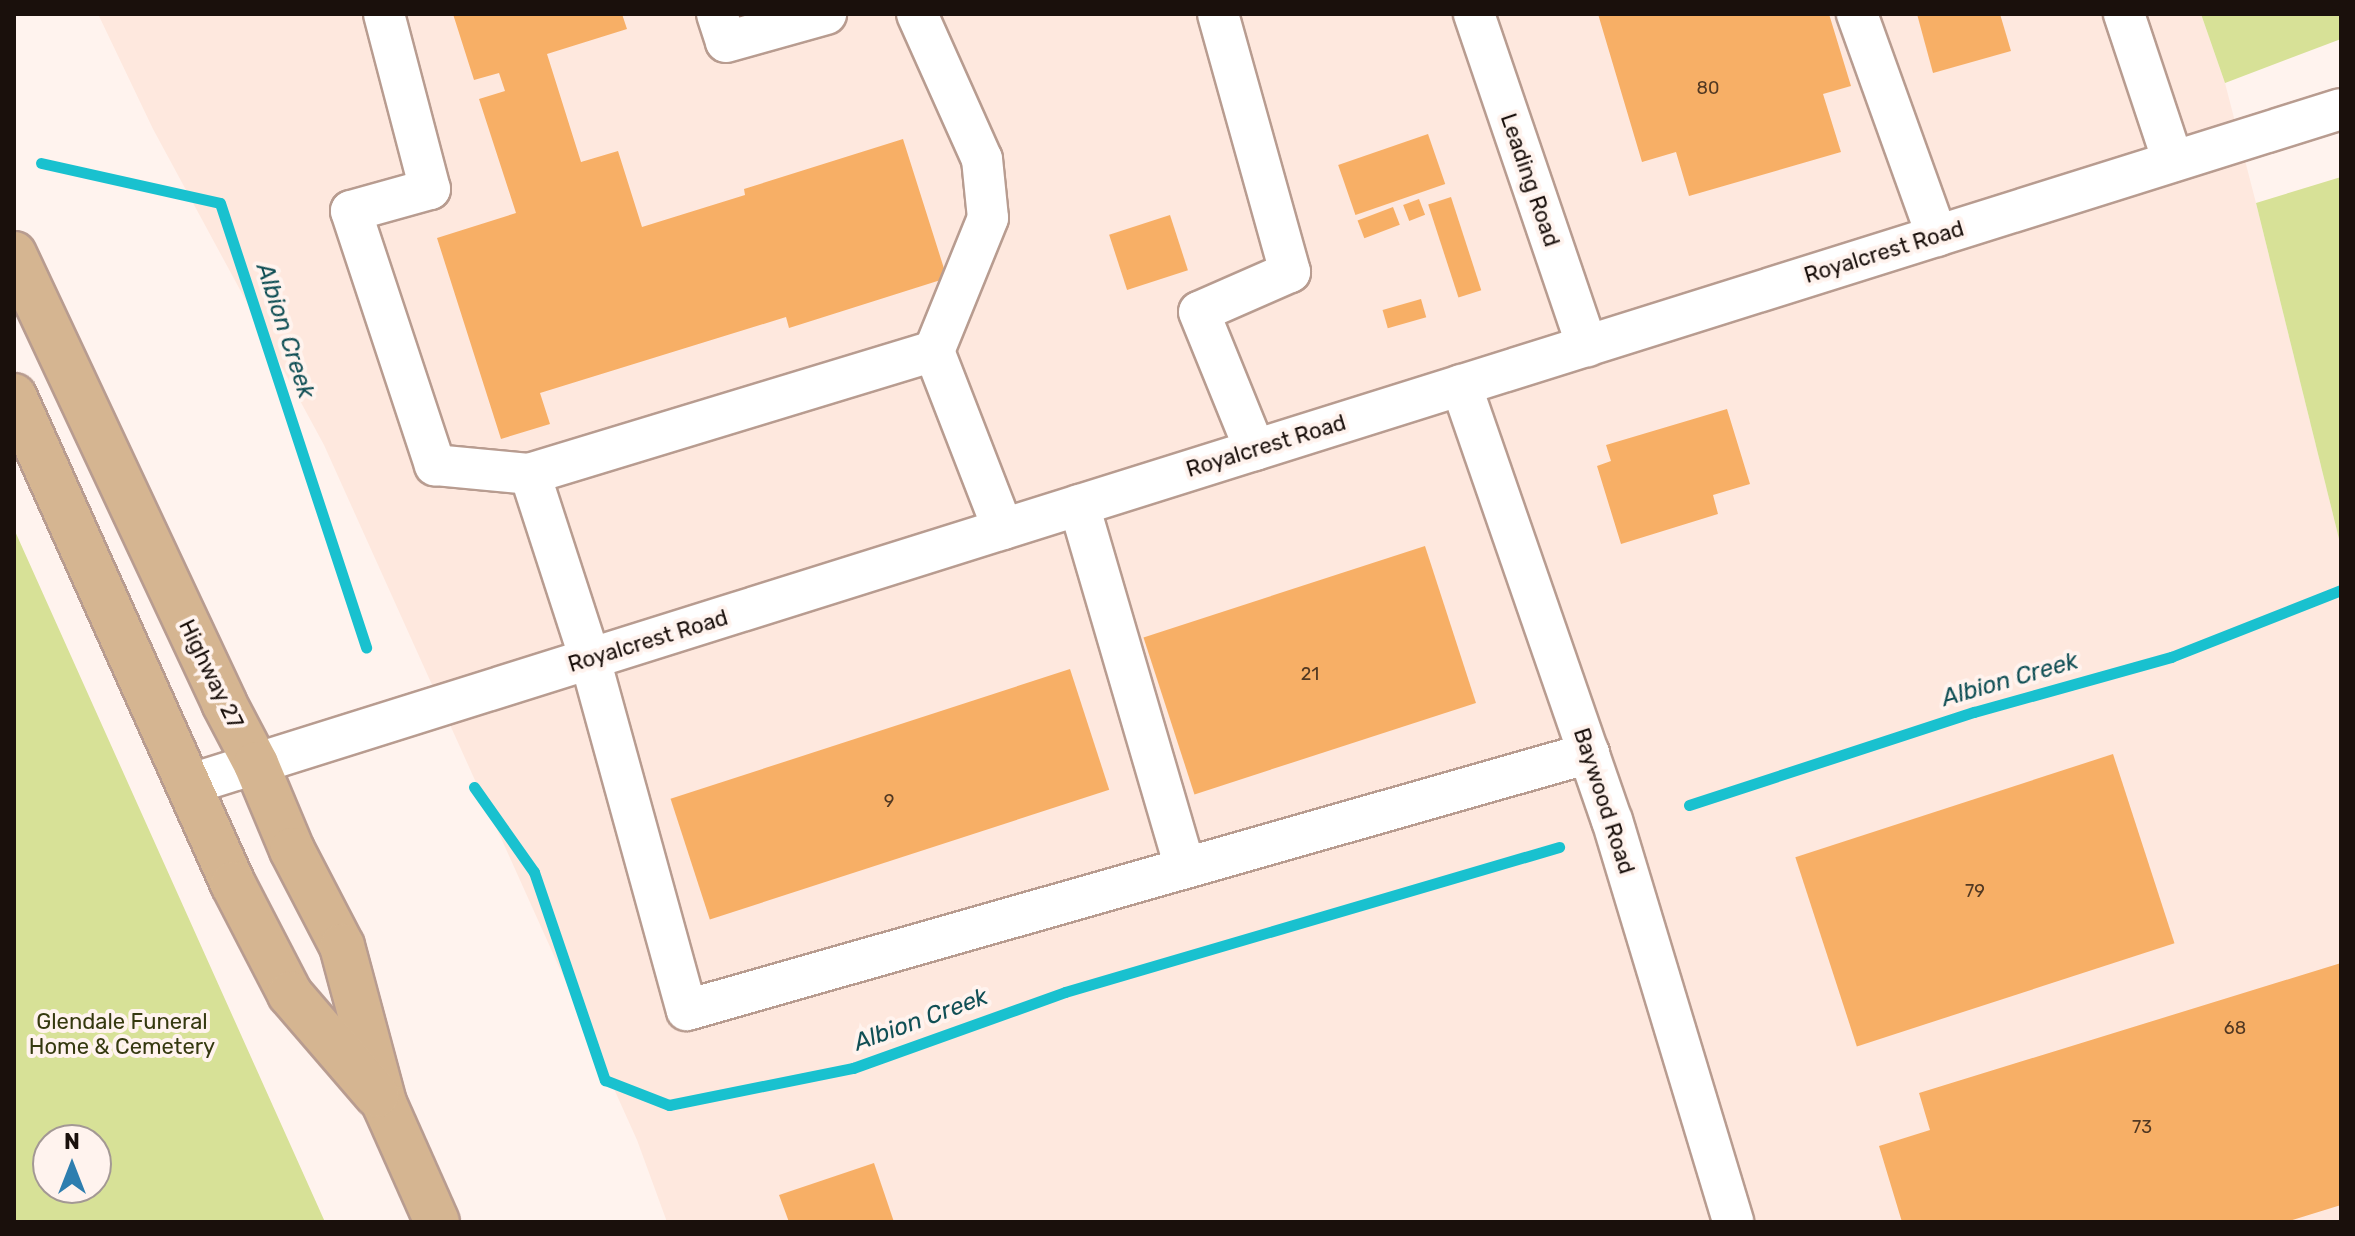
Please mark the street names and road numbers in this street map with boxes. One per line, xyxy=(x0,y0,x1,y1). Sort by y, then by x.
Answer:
street label: Leading Road xyxy=(1495,110,1565,250)
street label: Royalcrest Road xyxy=(1801,215,1967,289)
street label: Royalcrest Road xyxy=(1183,409,1349,483)
street label: Royalcrest Road xyxy=(565,604,731,678)
street label: Highway 27 xyxy=(173,615,249,733)
street label: Baywood Road xyxy=(1568,725,1640,877)

